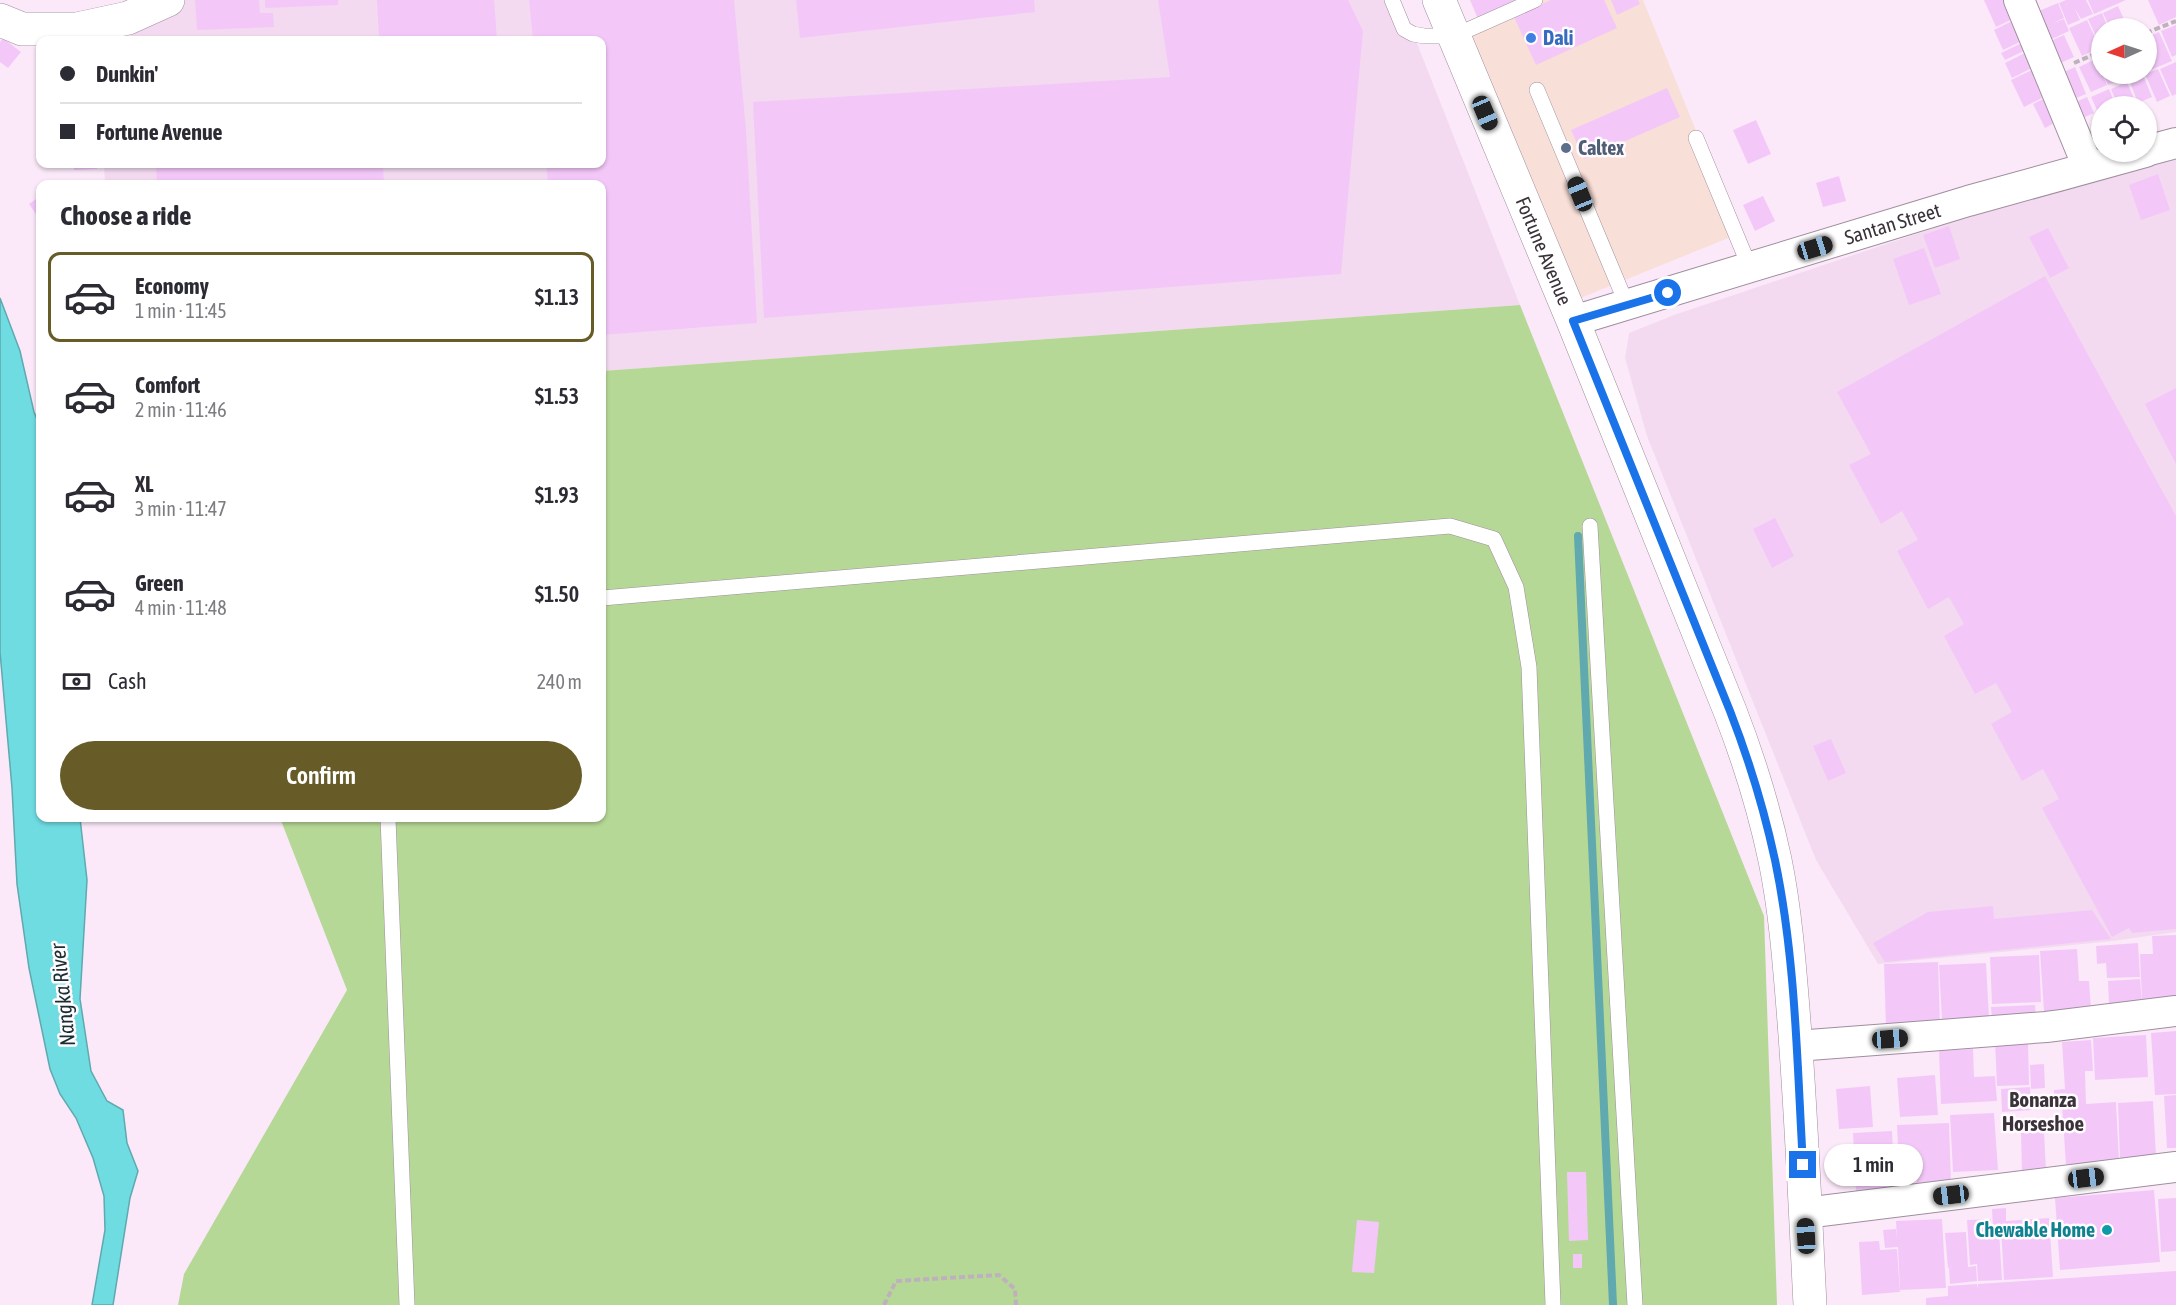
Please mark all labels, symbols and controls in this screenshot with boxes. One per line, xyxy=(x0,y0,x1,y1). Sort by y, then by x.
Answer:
north arrow xyxy=(2091,18,2157,84)
map controls xyxy=(2091,18,2157,162)
place label: Dali xyxy=(1543,26,1573,49)
marker: Dali xyxy=(1524,31,1538,45)
text: Dunkin' xyxy=(96,61,158,87)
car xyxy=(1470,93,1500,133)
button: locate xyxy=(2091,96,2157,162)
text: Fortune Avenue xyxy=(96,119,223,145)
place label: Caltex xyxy=(1578,136,1624,159)
marker: Caltex xyxy=(1559,141,1573,155)
car xyxy=(1565,174,1595,214)
street label: Fortune Avenue xyxy=(1511,193,1577,308)
street label: Santan Street xyxy=(1842,198,1943,249)
text: Choose a ride xyxy=(60,200,192,231)
car xyxy=(1795,234,1835,262)
icon: car xyxy=(63,270,117,324)
text: Economy xyxy=(135,273,209,299)
route start xyxy=(1654,279,1681,306)
text: $1.13 xyxy=(535,284,579,310)
text: 1 min · 11:45 xyxy=(135,299,227,322)
icon: car xyxy=(63,369,117,423)
text: Comfort xyxy=(135,372,200,398)
text: $1.53 xyxy=(535,383,579,409)
text: 2 min · 11:46 xyxy=(135,398,227,421)
icon: car xyxy=(63,468,117,522)
text: XL xyxy=(135,471,153,497)
text: $1.93 xyxy=(535,482,579,508)
text: 3 min · 11:47 xyxy=(135,497,227,520)
icon: car xyxy=(63,567,117,621)
text: Green xyxy=(135,570,184,596)
text: $1.50 xyxy=(535,581,579,607)
text: 4 min · 11:48 xyxy=(135,596,227,619)
icon: cash xyxy=(60,665,93,698)
text: Cash xyxy=(108,668,147,694)
text: 240 m xyxy=(537,670,582,693)
button: Confirm xyxy=(60,741,582,810)
water label: Nangka River xyxy=(45,942,79,1048)
car xyxy=(1871,1029,1909,1049)
district label: Bonanza Horseshoe xyxy=(2002,1087,2084,1135)
callout: 1 min xyxy=(1824,1144,1923,1186)
route end xyxy=(1789,1151,1816,1178)
text: 1 min xyxy=(1853,1153,1894,1176)
car xyxy=(2067,1167,2105,1189)
car xyxy=(1932,1184,1970,1206)
car xyxy=(1796,1218,1816,1254)
place label: Chewable Home xyxy=(1975,1218,2095,1241)
marker: Chewable Home xyxy=(2100,1223,2114,1237)

